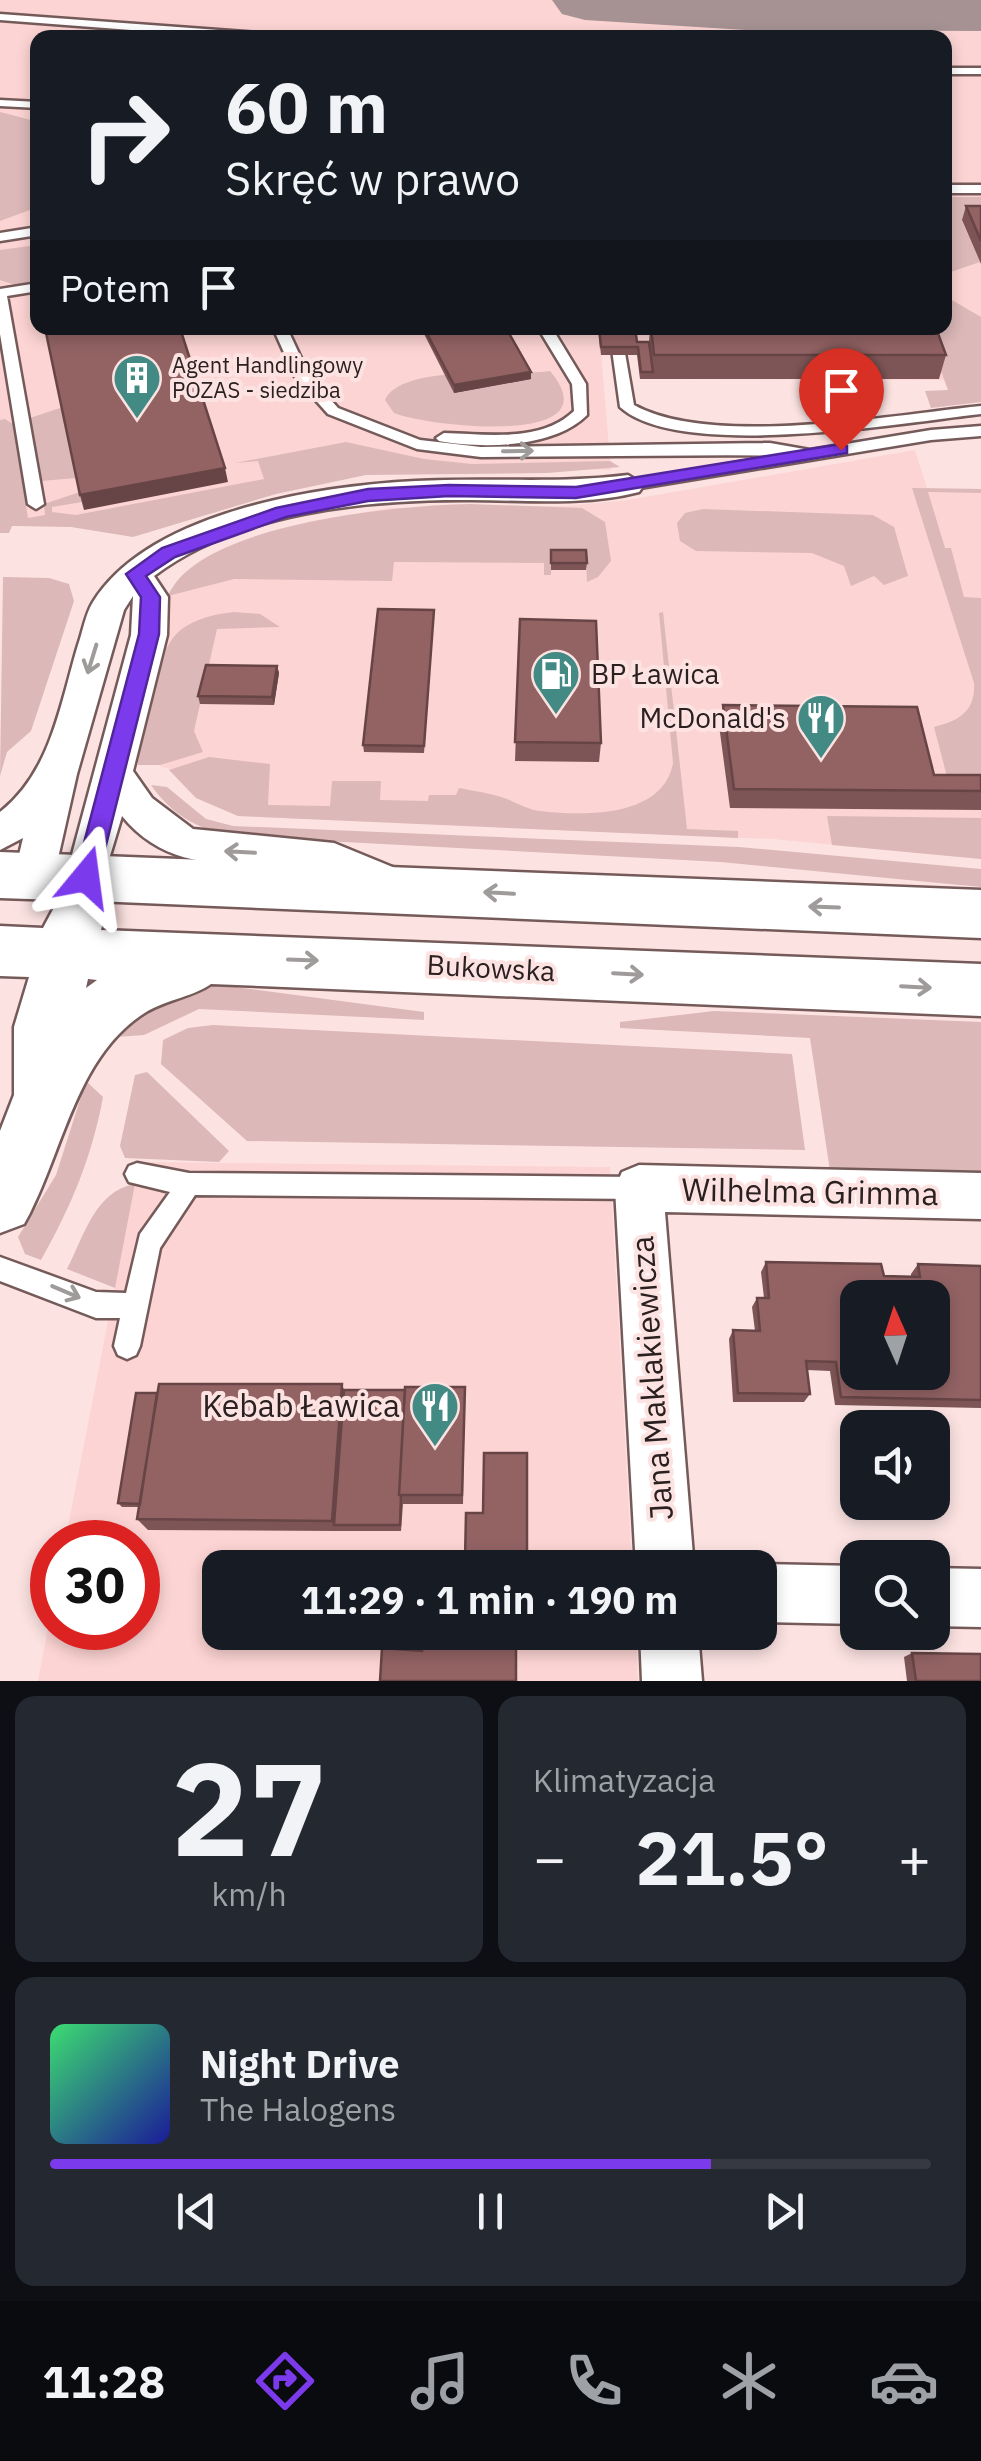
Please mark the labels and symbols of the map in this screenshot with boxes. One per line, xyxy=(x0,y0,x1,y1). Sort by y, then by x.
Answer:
pin xyxy=(799,348,884,451)
place label: Agent Handlingowy POZAS - siedziba xyxy=(172,350,363,404)
building icon: Agent Handlingowy POZAS - siedziba xyxy=(111,352,163,420)
one-way arrow xyxy=(501,442,533,461)
one-way arrow xyxy=(82,643,100,674)
fuel station icon: BP Ławica xyxy=(530,648,582,716)
place label: BP Ławica xyxy=(591,655,720,692)
restaurant icon: McDonald's xyxy=(795,692,847,760)
place label: McDonald's xyxy=(640,699,786,736)
position arrow xyxy=(34,825,138,929)
one-way arrow xyxy=(225,842,257,861)
one-way arrow xyxy=(483,883,515,902)
one-way arrow xyxy=(808,897,840,916)
street label: Bukowska xyxy=(426,946,556,989)
one-way arrow xyxy=(286,950,318,969)
one-way arrow xyxy=(611,965,643,984)
one-way arrow xyxy=(899,978,931,997)
street label: Wilhelma Grimma xyxy=(681,1168,939,1214)
street label: Jana Maklakiewicza xyxy=(620,1235,682,1522)
north arrow xyxy=(840,1280,950,1390)
one-way arrow xyxy=(50,1284,81,1302)
restaurant icon: Kebab Ławica xyxy=(409,1380,461,1448)
place label: Kebab Ławica xyxy=(202,1384,400,1426)
speed limit sign: 30 xyxy=(30,1520,160,1650)

